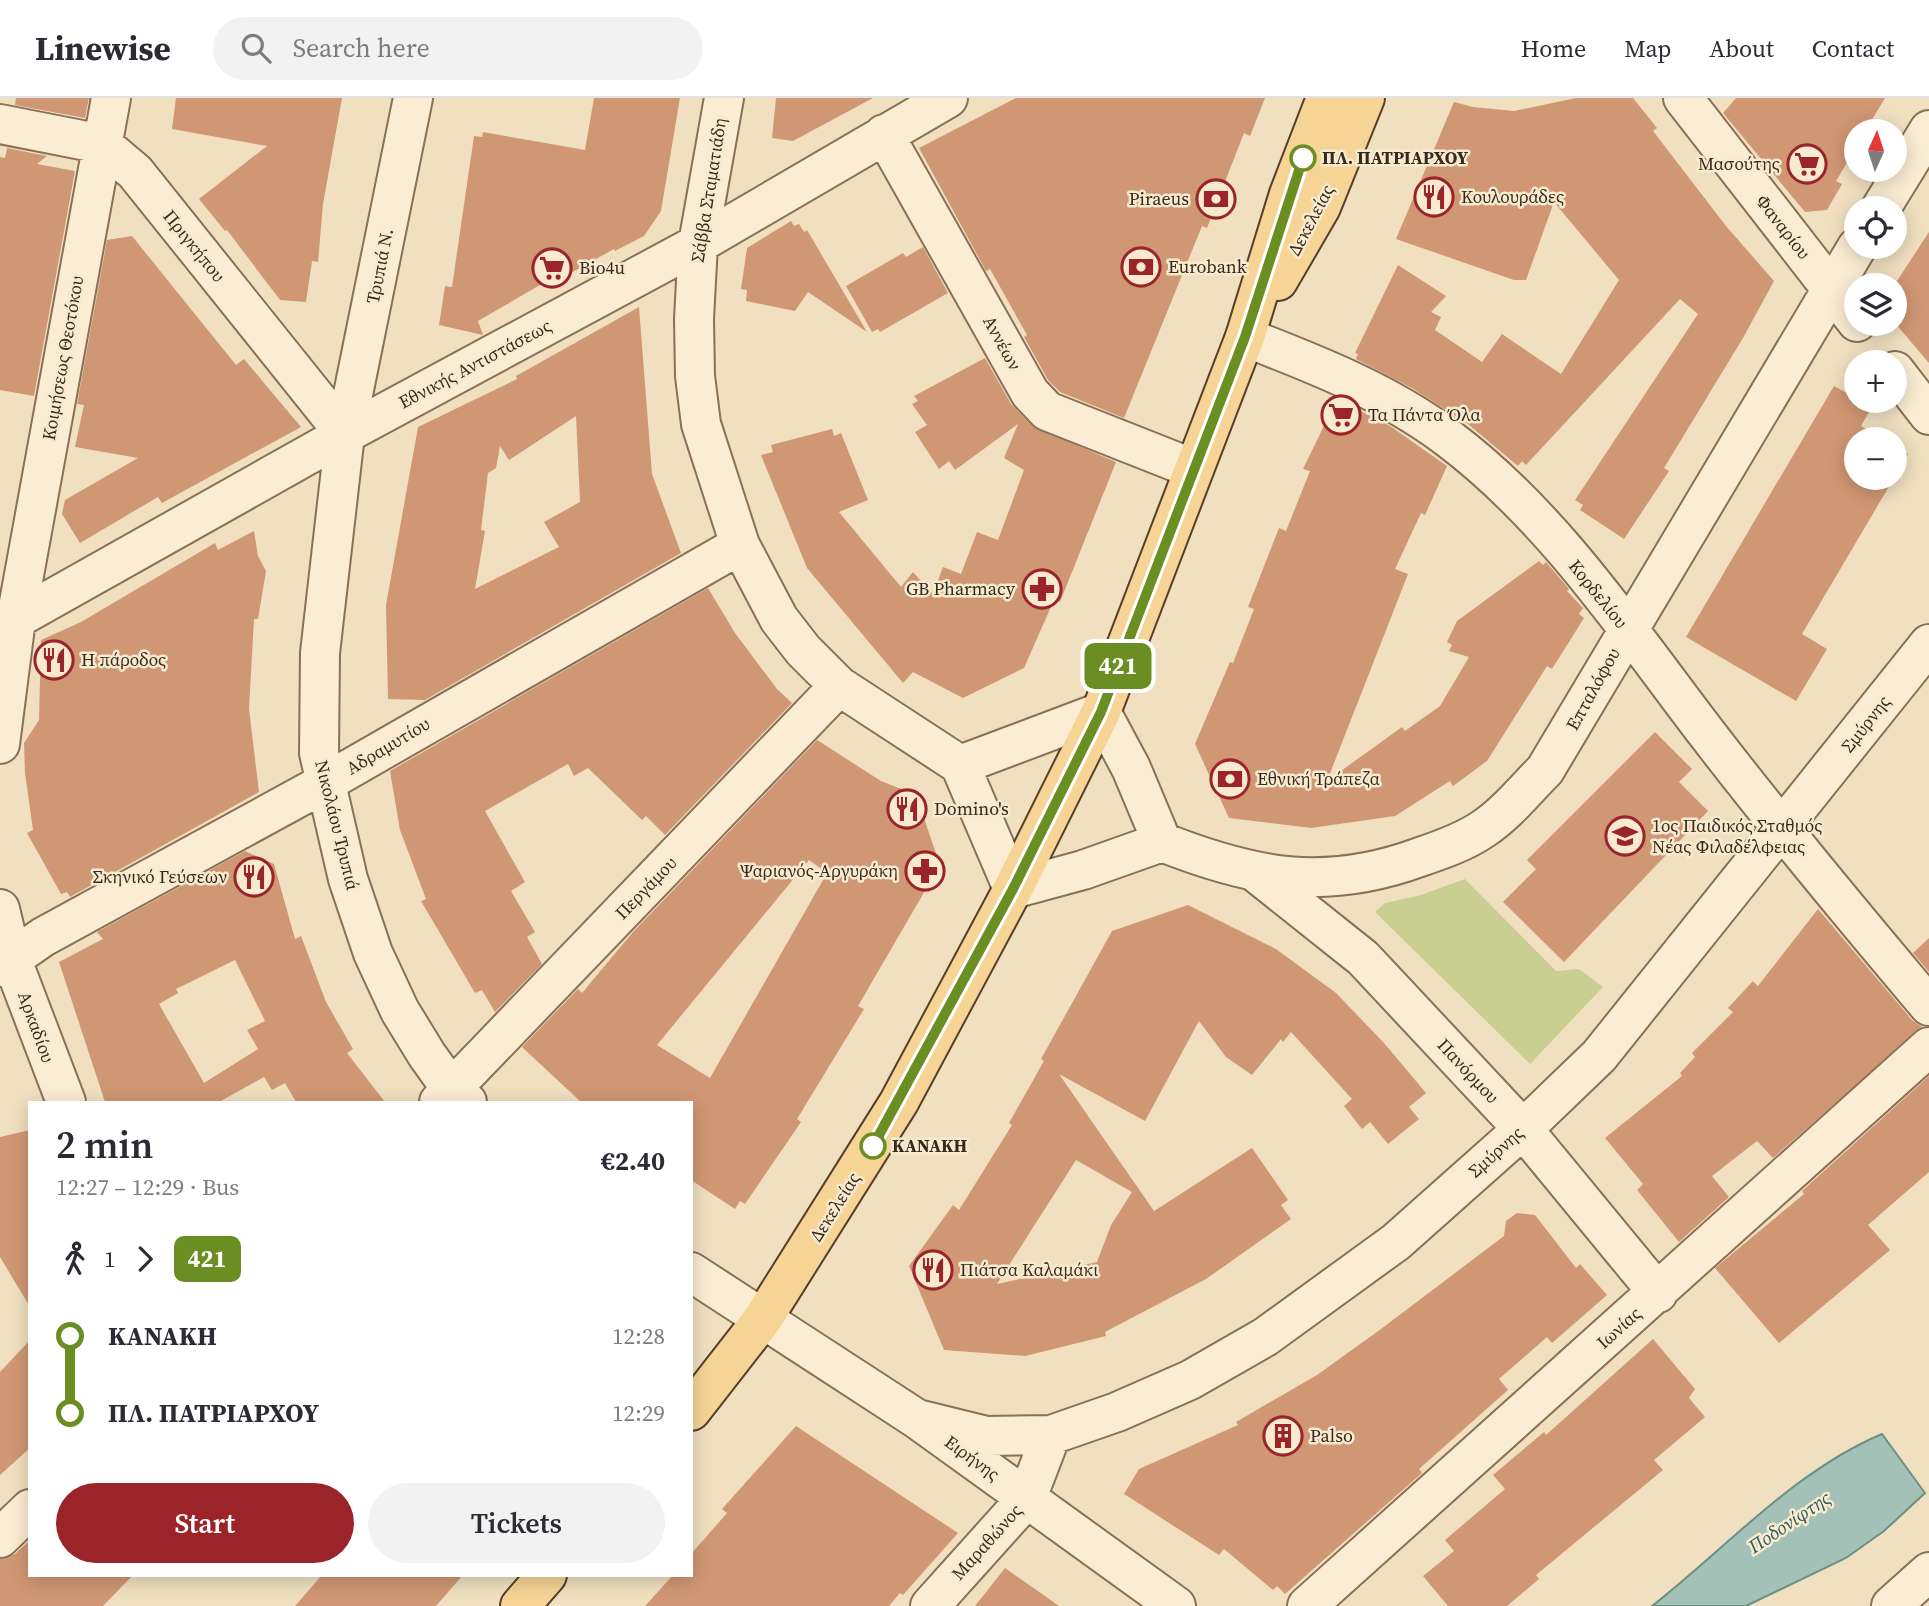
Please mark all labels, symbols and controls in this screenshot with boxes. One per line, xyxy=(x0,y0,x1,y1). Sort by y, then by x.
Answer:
search box xyxy=(213,17,703,80)
text: Linewise xyxy=(35,26,171,71)
icon: search xyxy=(237,29,275,67)
text: Search here xyxy=(293,30,430,66)
text: Home xyxy=(1521,32,1586,65)
text: Map xyxy=(1624,32,1671,65)
text: About xyxy=(1709,32,1774,65)
text: Contact xyxy=(1812,32,1894,65)
street label: Σάββα Σταματιάδη xyxy=(685,116,732,264)
north arrow xyxy=(1844,119,1908,182)
map controls xyxy=(1844,119,1907,490)
supermarket icon: Μασούτης xyxy=(1786,143,1828,185)
marker: ΠΛ. ΠΑΤΡΙΑΡΧΟΥ xyxy=(1290,145,1316,171)
place label: ΠΛ. ΠΑΤΡΙΑΡΧΟΥ xyxy=(1322,145,1469,170)
place label: Μασούτης xyxy=(1698,151,1780,176)
restaurant icon: Κουλουράδες xyxy=(1413,176,1455,218)
bank icon: Piraeus xyxy=(1195,178,1237,220)
street label: Δεκελείας xyxy=(1281,180,1340,260)
place label: Κουλουράδες xyxy=(1461,184,1564,209)
place label: Piraeus xyxy=(1129,186,1189,211)
street label: Φαναρίου xyxy=(1750,189,1817,264)
button: locate xyxy=(1844,196,1907,259)
street label: Πριγκήπου xyxy=(158,204,231,287)
street label: Τρυπιά Ν. xyxy=(360,226,399,306)
bank icon: Eurobank xyxy=(1120,246,1162,288)
supermarket icon: Bio4u xyxy=(531,247,573,289)
place label: Eurobank xyxy=(1168,254,1247,279)
place label: Bio4u xyxy=(579,255,625,280)
button: layers xyxy=(1844,273,1907,336)
street label: Κοιμήσεως Θεοτόκου xyxy=(36,274,89,442)
street label: Αννέων xyxy=(977,311,1028,375)
street label: Εθνικής Αντιστάσεως xyxy=(394,313,555,414)
button: + xyxy=(1844,350,1907,413)
supermarket icon: Τα Πάντα Όλα xyxy=(1320,394,1362,436)
place label: Τα Πάντα Όλα xyxy=(1368,402,1481,427)
button: − xyxy=(1844,427,1907,490)
street label: Κορδελίου xyxy=(1563,554,1634,633)
pharmacy icon: GB Pharmacy xyxy=(1021,568,1063,610)
place label: GB Pharmacy xyxy=(906,576,1016,601)
restaurant icon: Η πάροδος xyxy=(33,639,75,681)
line badge: 421 xyxy=(1078,643,1158,689)
street label: Επταλόφου xyxy=(1560,643,1626,735)
place label: Η πάροδος xyxy=(81,647,166,672)
text: 421 xyxy=(1098,649,1138,682)
street label: Σμύρνης xyxy=(1835,690,1896,757)
street label: Αδραμυτίου xyxy=(341,711,434,780)
street label: Νικολάου Τρυπιά xyxy=(309,757,366,892)
bank icon: Εθνική Τράπεζα xyxy=(1209,758,1251,800)
place label: Εθνική Τράπεζα xyxy=(1257,766,1380,791)
restaurant icon: Domino's xyxy=(886,788,928,830)
place label: Domino's xyxy=(934,796,1009,821)
place label: 1ος Παιδικός Σταθμός Νέας Φιλαδέλφειας xyxy=(1652,813,1822,859)
school or university icon: 1ος Παιδικός Σταθμός Νέας Φιλαδέλφειας xyxy=(1604,815,1646,857)
pharmacy icon: Ψαριανός-Αργυράκη xyxy=(904,850,946,892)
street label: Περγάμου xyxy=(609,851,682,925)
restaurant icon: Σκηνικό Γεύσεων xyxy=(233,856,275,898)
place label: Ψαριανός-Αργυράκη xyxy=(740,858,898,883)
place label: Σκηνικό Γεύσεων xyxy=(93,864,227,889)
street label: Αρκαδίου xyxy=(12,988,61,1066)
street label: Πανόρμου xyxy=(1432,1033,1505,1109)
text: 2 min xyxy=(56,1119,154,1171)
street label: Σμύρνης xyxy=(1463,1120,1529,1183)
marker: ΚΑΝΑΚΗ xyxy=(860,1133,886,1159)
place label: ΚΑΝΑΚΗ xyxy=(892,1133,968,1158)
text: €2.40 xyxy=(601,1143,665,1179)
street label: Δεκελείας xyxy=(804,1167,866,1246)
text: 12:27 – 12:29 · Bus xyxy=(56,1171,239,1203)
icon: walk xyxy=(56,1240,94,1278)
icon: forward xyxy=(126,1240,164,1278)
text: 421 xyxy=(188,1242,227,1275)
text: 1 xyxy=(104,1243,116,1275)
restaurant icon: Πιάτσα Καλαμάκι xyxy=(912,1249,954,1291)
place label: Πιάτσα Καλαμάκι xyxy=(960,1257,1098,1282)
street label: Ιωνίας xyxy=(1591,1301,1646,1354)
text: ΚΑΝΑΚΗ xyxy=(108,1318,217,1354)
text: 12:28 xyxy=(612,1320,665,1352)
text: ΠΛ. ΠΑΤΡΙΑΡΧΟΥ xyxy=(108,1395,319,1431)
text: 12:29 xyxy=(612,1397,665,1429)
building icon: Palso xyxy=(1262,1415,1304,1457)
place label: Palso xyxy=(1310,1423,1353,1448)
street label: Ειρήνης xyxy=(940,1429,1005,1486)
button: Start xyxy=(56,1483,354,1563)
button: Tickets xyxy=(368,1483,665,1563)
water label: Ποδονίφτης xyxy=(1742,1484,1836,1560)
street label: Μαραθώνος xyxy=(946,1498,1028,1585)

